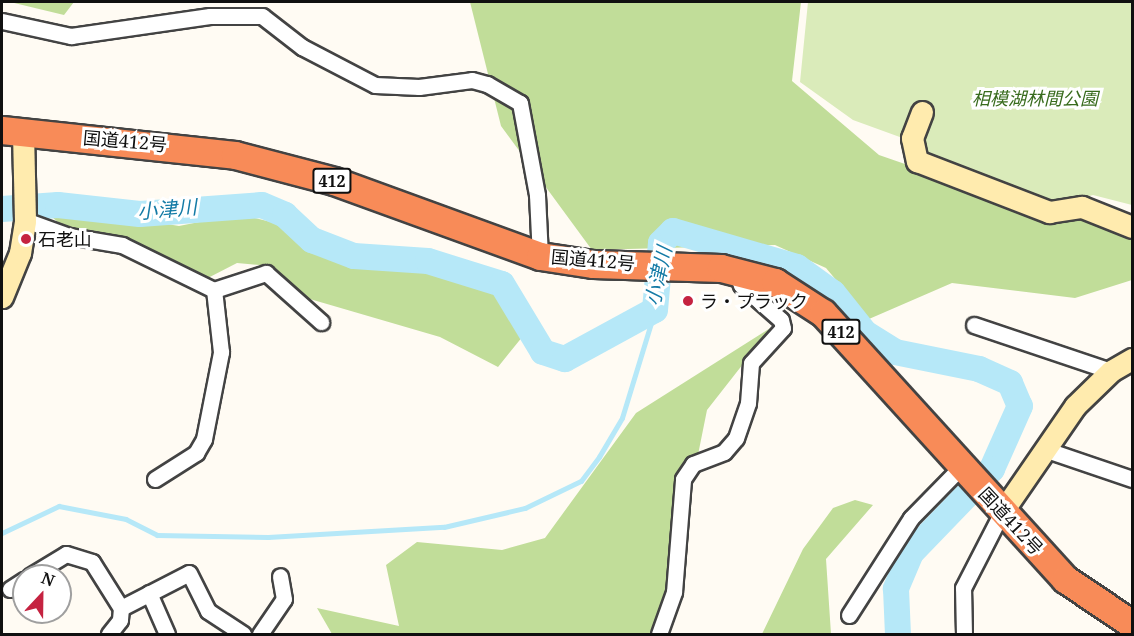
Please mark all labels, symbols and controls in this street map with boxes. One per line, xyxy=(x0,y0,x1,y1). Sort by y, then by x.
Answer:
park label: 相模湖林間公園 xyxy=(972,87,1098,109)
street label: 国道412号 xyxy=(82,127,168,155)
road number: 412 xyxy=(311,168,353,194)
water label: 小津川 xyxy=(136,194,198,224)
place label: 石老山 xyxy=(38,228,92,250)
marker: 石老山 xyxy=(19,232,33,246)
water label: 小津川 xyxy=(640,244,676,308)
street label: 国道412号 xyxy=(550,246,636,274)
place label: ラ・プラック xyxy=(700,290,808,312)
marker: ラ・プラック xyxy=(681,294,695,308)
road number: 412 xyxy=(820,319,862,345)
street label: 国道412号 xyxy=(974,483,1048,559)
north arrow xyxy=(12,564,72,624)
text: N xyxy=(38,567,58,592)

